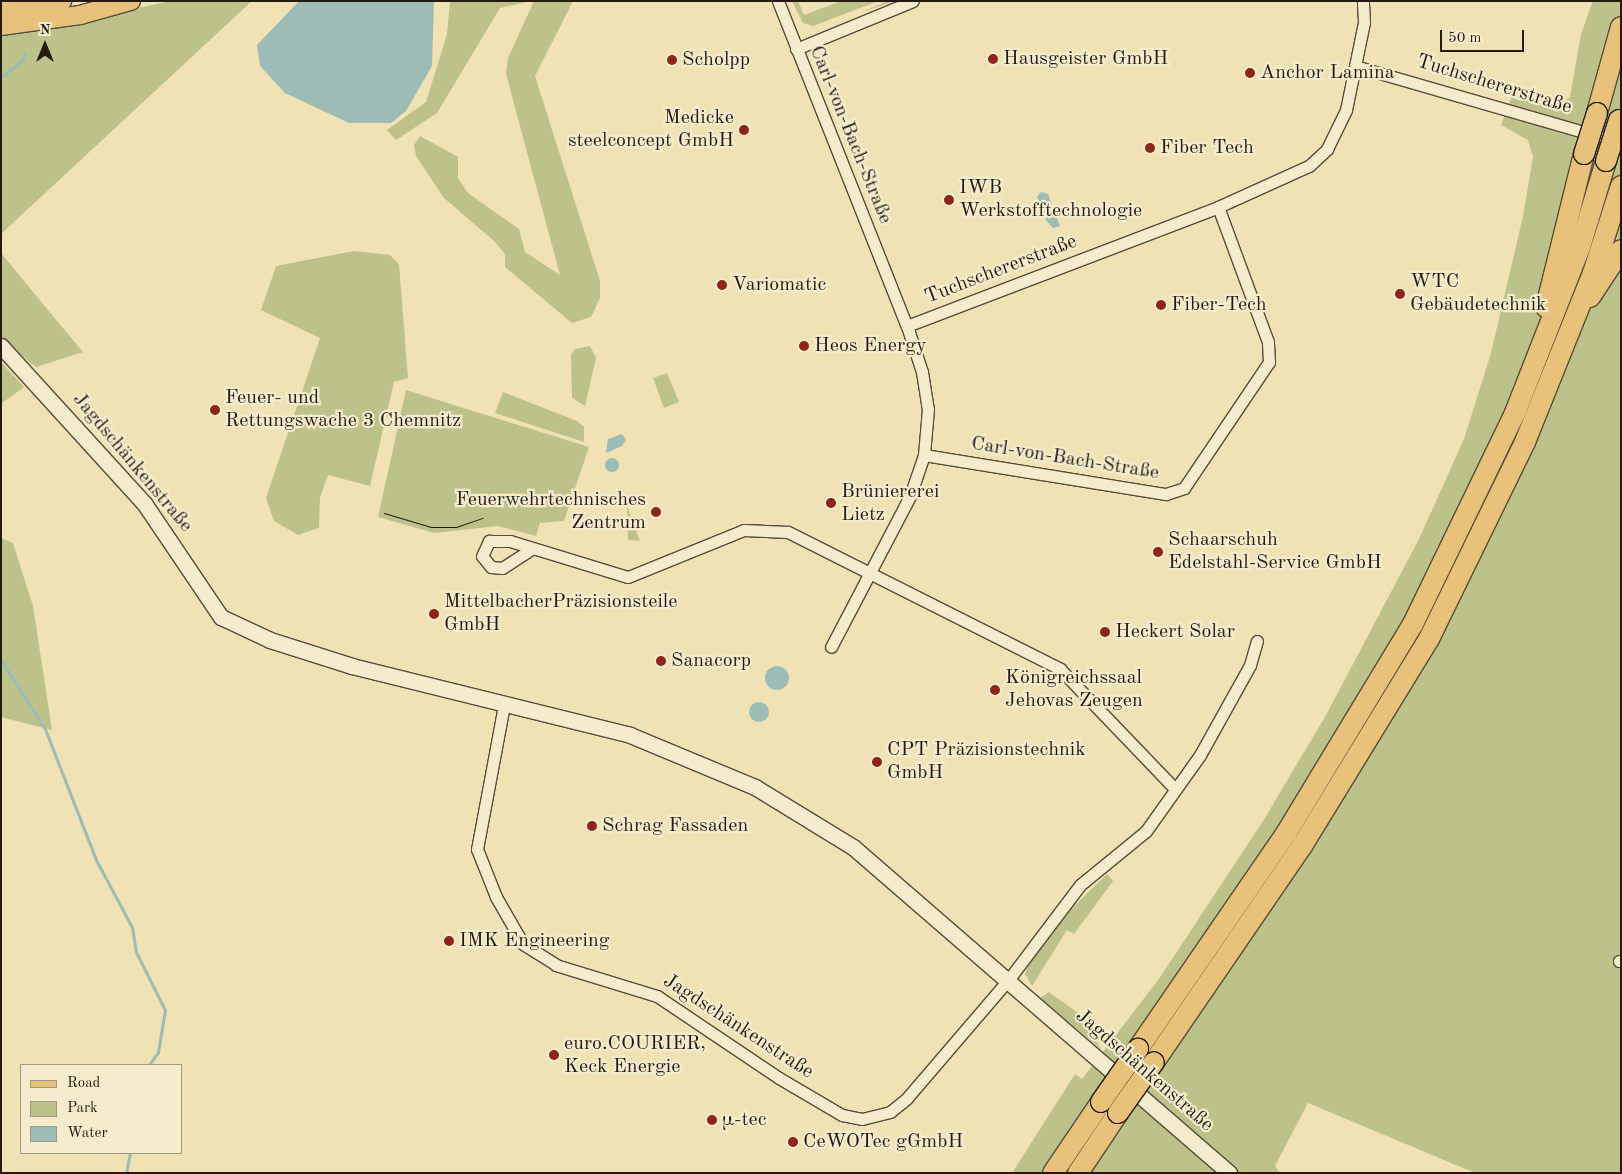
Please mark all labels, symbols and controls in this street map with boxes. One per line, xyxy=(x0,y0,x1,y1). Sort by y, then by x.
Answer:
north arrow xyxy=(20,20,70,70)
scale bar xyxy=(1442,20,1526,52)
text: N xyxy=(40,23,50,37)
text: 50 m xyxy=(1448,31,1482,46)
street label: Carl-von-Bach-Straße xyxy=(803,42,897,228)
place label: Hausgeister GmbH xyxy=(1003,47,1168,71)
place label: Scholpp xyxy=(682,48,750,72)
street label: Tuchschererstraße xyxy=(1413,50,1575,120)
marker: Hausgeister GmbH xyxy=(987,53,999,65)
marker: Scholpp xyxy=(666,54,678,66)
place label: Anchor Lamina xyxy=(1260,61,1395,85)
marker: Anchor Lamina xyxy=(1244,67,1256,79)
place label: Medicke steelconcept GmbH xyxy=(568,106,734,153)
marker: Medicke steelconcept GmbH xyxy=(738,124,750,136)
place label: Fiber Tech xyxy=(1160,136,1254,160)
marker: Fiber Tech xyxy=(1144,142,1156,154)
place label: IWB Werkstofftechnologie xyxy=(959,176,1142,223)
marker: IWB Werkstofftechnologie xyxy=(943,194,955,206)
street label: Tuchschererstraße xyxy=(921,230,1081,310)
place label: WTC Gebäudetechnik xyxy=(1410,270,1546,317)
place label: Variomatic xyxy=(732,273,826,297)
marker: Variomatic xyxy=(716,279,728,291)
marker: WTC Gebäudetechnik xyxy=(1394,288,1406,300)
place label: Fiber-Tech xyxy=(1171,293,1267,317)
marker: Fiber-Tech xyxy=(1155,299,1167,311)
place label: Heos Energy xyxy=(814,334,927,358)
marker: Heos Energy xyxy=(798,340,810,352)
place label: Feuer- und Rettungswache 3 Chemnitz xyxy=(225,386,461,433)
street label: Jagdschänkenstraße xyxy=(67,388,197,538)
marker: Feuer- und Rettungswache 3 Chemnitz xyxy=(209,404,221,416)
street label: Carl-von-Bach-Straße xyxy=(969,432,1161,486)
place label: Brüniererei Lietz xyxy=(841,480,939,527)
place label: Feuerwehrtechnisches Zentrum xyxy=(456,489,646,536)
marker: Brüniererei Lietz xyxy=(825,497,837,509)
marker: Feuerwehrtechnisches Zentrum xyxy=(650,506,662,518)
place label: Schaarschuh Edelstahl-Service GmbH xyxy=(1168,528,1382,575)
marker: Schaarschuh Edelstahl-Service GmbH xyxy=(1152,546,1164,558)
place label: MittelbacherPräzisionsteile GmbH xyxy=(444,590,677,637)
marker: MittelbacherPräzisionsteile GmbH xyxy=(428,608,440,620)
place label: Heckert Solar xyxy=(1115,620,1235,644)
marker: Heckert Solar xyxy=(1099,626,1111,638)
place label: Sanacorp xyxy=(671,649,751,673)
marker: Sanacorp xyxy=(655,655,667,667)
place label: Königreichssaal Jehovas Zeugen xyxy=(1005,666,1143,713)
marker: Königreichssaal Jehovas Zeugen xyxy=(989,684,1001,696)
place label: CPT Präzisionstechnik GmbH xyxy=(887,738,1086,785)
marker: CPT Präzisionstechnik GmbH xyxy=(871,756,883,768)
place label: Schrag Fassaden xyxy=(602,814,748,838)
marker: Schrag Fassaden xyxy=(586,820,598,832)
place label: IMK Engineering xyxy=(459,929,610,953)
marker: IMK Engineering xyxy=(443,935,455,947)
street label: Jagdschänkenstraße xyxy=(658,969,818,1085)
street label: Jagdschänkenstraße xyxy=(1070,1005,1218,1137)
place label: euro.COURIER, Keck Energie xyxy=(564,1032,706,1079)
marker: euro.COURIER, Keck Energie xyxy=(548,1049,560,1061)
legend xyxy=(20,1064,182,1154)
text: Road xyxy=(67,1076,100,1091)
text: Park xyxy=(67,1101,98,1116)
place label: µ-tec xyxy=(722,1108,766,1132)
marker: µ-tec xyxy=(706,1114,718,1126)
text: Water xyxy=(67,1126,108,1141)
place label: CeWOTec gGmbH xyxy=(803,1130,963,1154)
marker: CeWOTec gGmbH xyxy=(787,1136,799,1148)

